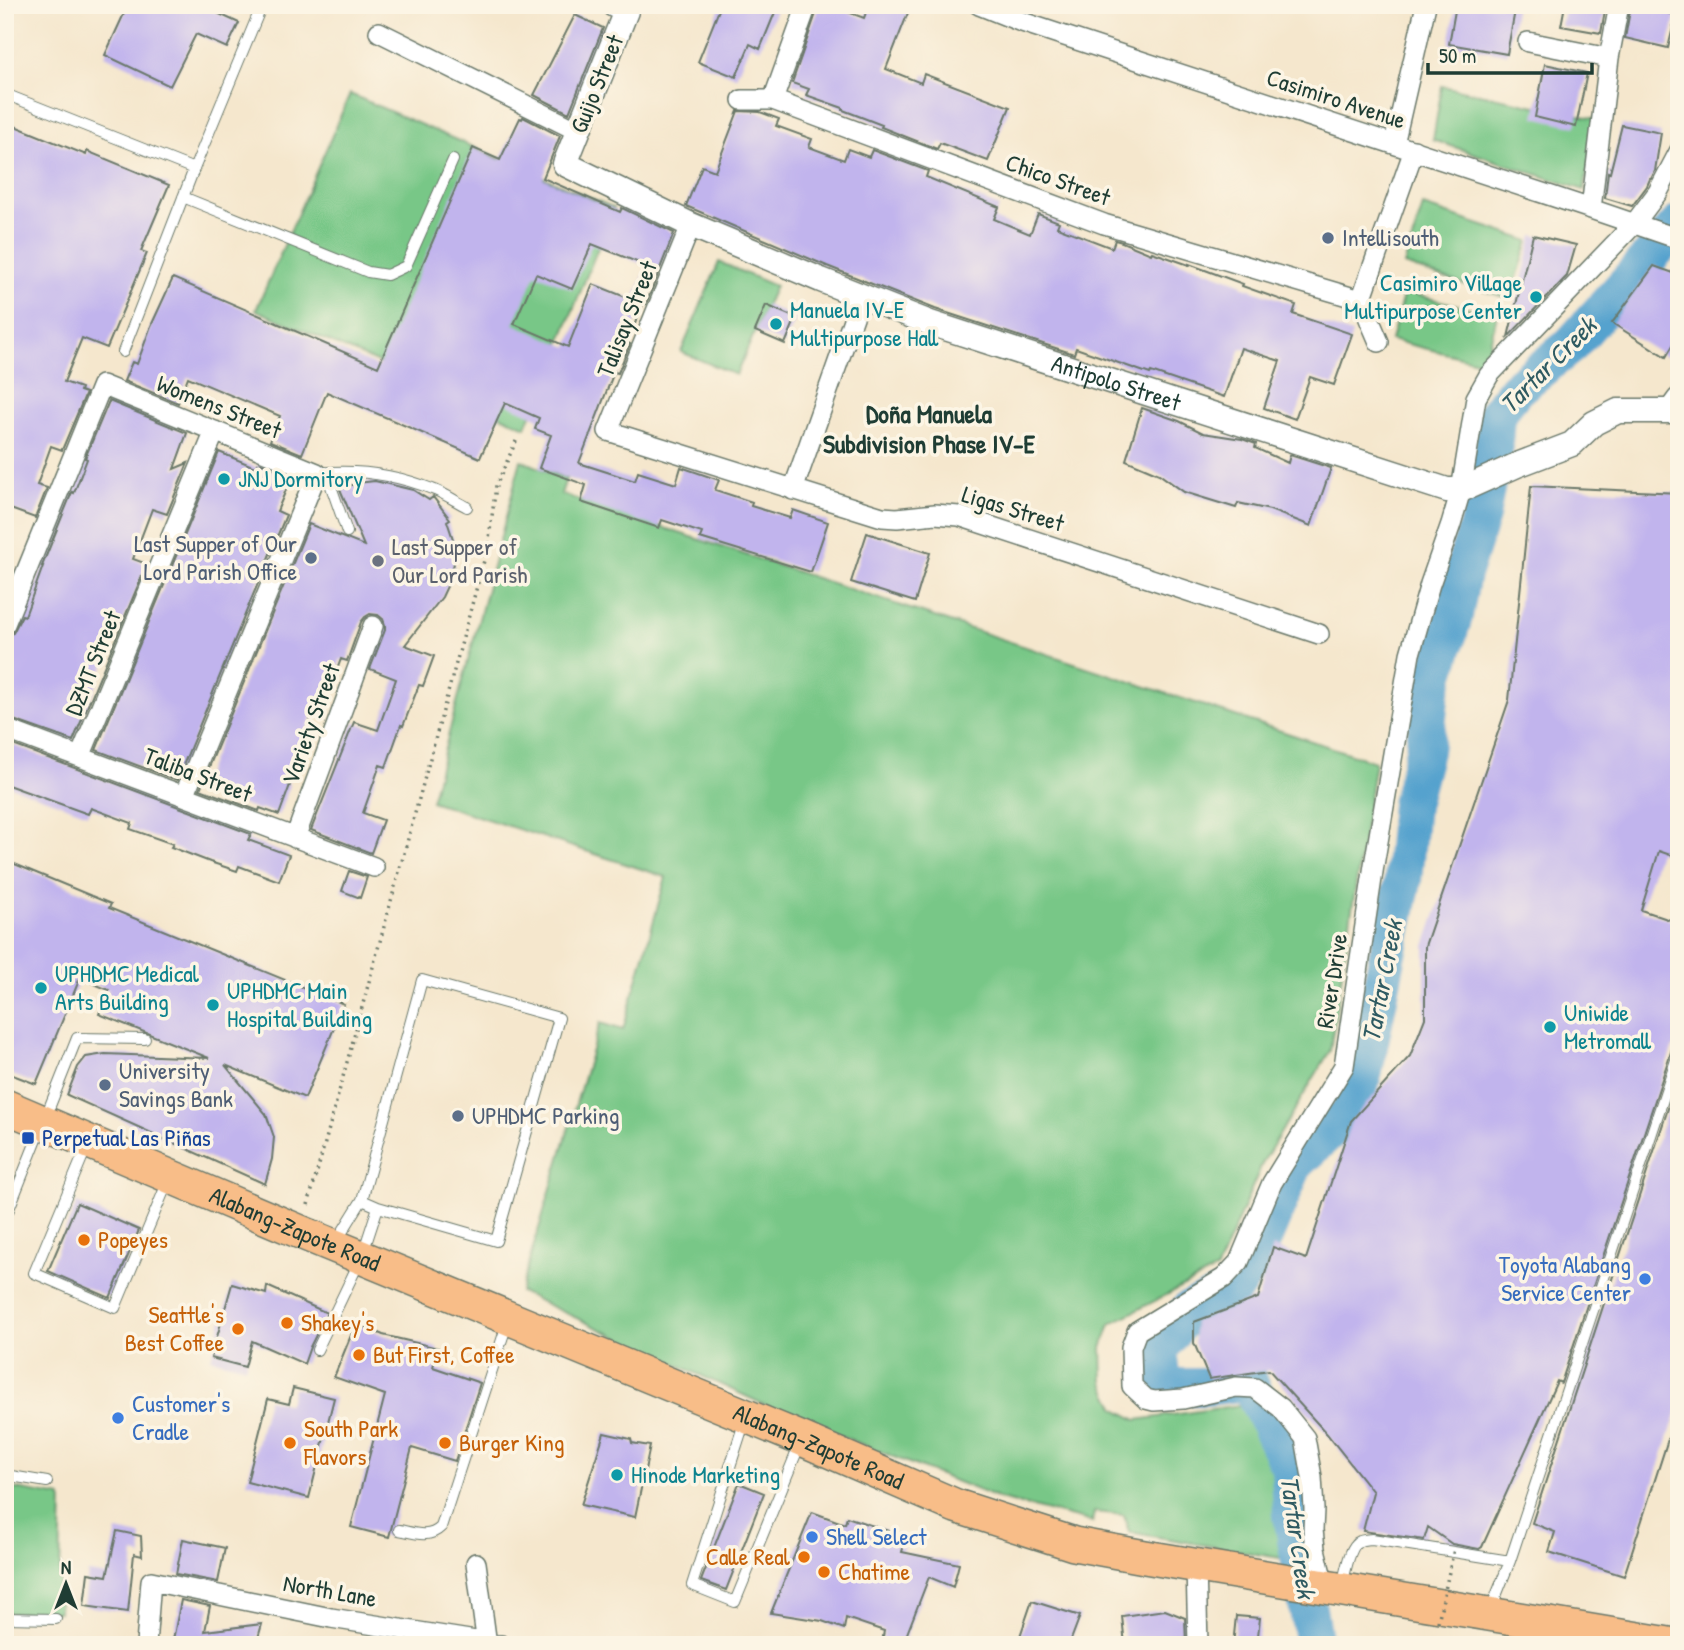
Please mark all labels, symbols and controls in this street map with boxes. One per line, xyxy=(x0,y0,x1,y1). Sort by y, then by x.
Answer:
street label: Guijo Street xyxy=(562,29,631,137)
scale bar xyxy=(1428,32,1593,76)
text: 50 m xyxy=(1439,41,1476,70)
street label: Casimiro Avenue xyxy=(1263,61,1410,136)
street label: Chico Street xyxy=(1002,145,1116,213)
place label: Intellisouth xyxy=(1342,221,1439,253)
marker: Intellisouth xyxy=(1320,230,1336,246)
street label: Talisay Street xyxy=(588,255,664,381)
place label: Casimiro Village Multipurpose Center xyxy=(1344,266,1522,326)
marker: Casimiro Village Multipurpose Center xyxy=(1528,289,1544,305)
place label: Manuela IV-E Multipurpose Hall xyxy=(790,293,939,353)
water label: Tartar Creek xyxy=(1492,307,1605,421)
marker: Manuela IV-E Multipurpose Hall xyxy=(768,316,784,332)
street label: Antipolo Street xyxy=(1048,346,1186,418)
street label: Womens Street xyxy=(152,367,287,446)
district label: Doña Manuela Subdivision Phase IV-E xyxy=(823,396,1035,461)
place label: JNJ Dormitory xyxy=(238,462,363,494)
marker: JNJ Dormitory xyxy=(216,471,232,487)
street label: Ligas Street xyxy=(958,477,1069,539)
place label: Last Supper of Our Lord Parish Office xyxy=(134,527,297,587)
place label: Last Supper of Our Lord Parish xyxy=(392,530,527,590)
marker: Last Supper of Our Lord Parish Office xyxy=(303,550,319,566)
marker: Last Supper of Our Lord Parish xyxy=(370,553,386,569)
street label: DZMT Street xyxy=(57,605,128,720)
street label: Variety Street xyxy=(273,658,347,789)
street label: Taliba Street xyxy=(140,739,258,810)
water label: Tartar Creek xyxy=(1353,915,1411,1045)
street label: River Drive xyxy=(1308,931,1354,1030)
place label: UPHDMC Medical Arts Building xyxy=(55,957,200,1017)
place label: UPHDMC Main Hospital Building xyxy=(227,974,372,1034)
marker: UPHDMC Medical Arts Building xyxy=(33,980,49,996)
place label: Uniwide Metromall xyxy=(1564,996,1652,1056)
marker: UPHDMC Main Hospital Building xyxy=(205,997,221,1013)
marker: Uniwide Metromall xyxy=(1542,1019,1558,1035)
place label: University Savings Bank xyxy=(119,1054,233,1114)
marker: University Savings Bank xyxy=(97,1077,113,1093)
place label: UPHDMC Parking xyxy=(472,1099,619,1131)
marker: UPHDMC Parking xyxy=(450,1108,466,1124)
place label: Perpetual Las Piñas xyxy=(42,1121,211,1153)
marker: Perpetual Las Piñas xyxy=(20,1130,36,1146)
street label: Alabang-Zapote Road xyxy=(205,1178,386,1278)
place label: Popeyes xyxy=(98,1223,168,1255)
marker: Popeyes xyxy=(76,1232,92,1248)
place label: Toyota Alabang Service Center xyxy=(1499,1248,1631,1308)
marker: Toyota Alabang Service Center xyxy=(1637,1271,1653,1287)
place label: Seattle's Best Coffee xyxy=(125,1298,224,1358)
place label: Shakey's xyxy=(301,1306,374,1338)
marker: Shakey's xyxy=(279,1315,295,1331)
marker: Seattle's Best Coffee xyxy=(230,1321,246,1337)
place label: But First, Coffee xyxy=(373,1338,515,1370)
marker: But First, Coffee xyxy=(351,1347,367,1363)
place label: Customer's Cradle xyxy=(132,1387,230,1447)
street label: Alabang-Zapote Road xyxy=(729,1395,909,1496)
marker: Customer's Cradle xyxy=(110,1410,126,1426)
place label: South Park Flavors xyxy=(303,1412,398,1472)
place label: Burger King xyxy=(459,1426,564,1458)
marker: South Park Flavors xyxy=(282,1435,298,1451)
marker: Burger King xyxy=(437,1435,453,1451)
place label: Hinode Marketing xyxy=(631,1458,780,1490)
marker: Hinode Marketing xyxy=(609,1467,625,1483)
water label: Tartar Creek xyxy=(1273,1473,1325,1603)
place label: Shell Select xyxy=(826,1520,927,1552)
marker: Shell Select xyxy=(804,1529,820,1545)
place label: Calle Real xyxy=(706,1540,791,1572)
north arrow xyxy=(32,1548,102,1618)
marker: Calle Real xyxy=(796,1549,812,1565)
text: N xyxy=(61,1554,71,1580)
place label: Chatime xyxy=(838,1555,911,1587)
marker: Chatime xyxy=(816,1564,832,1580)
street label: North Lane xyxy=(281,1566,380,1614)

